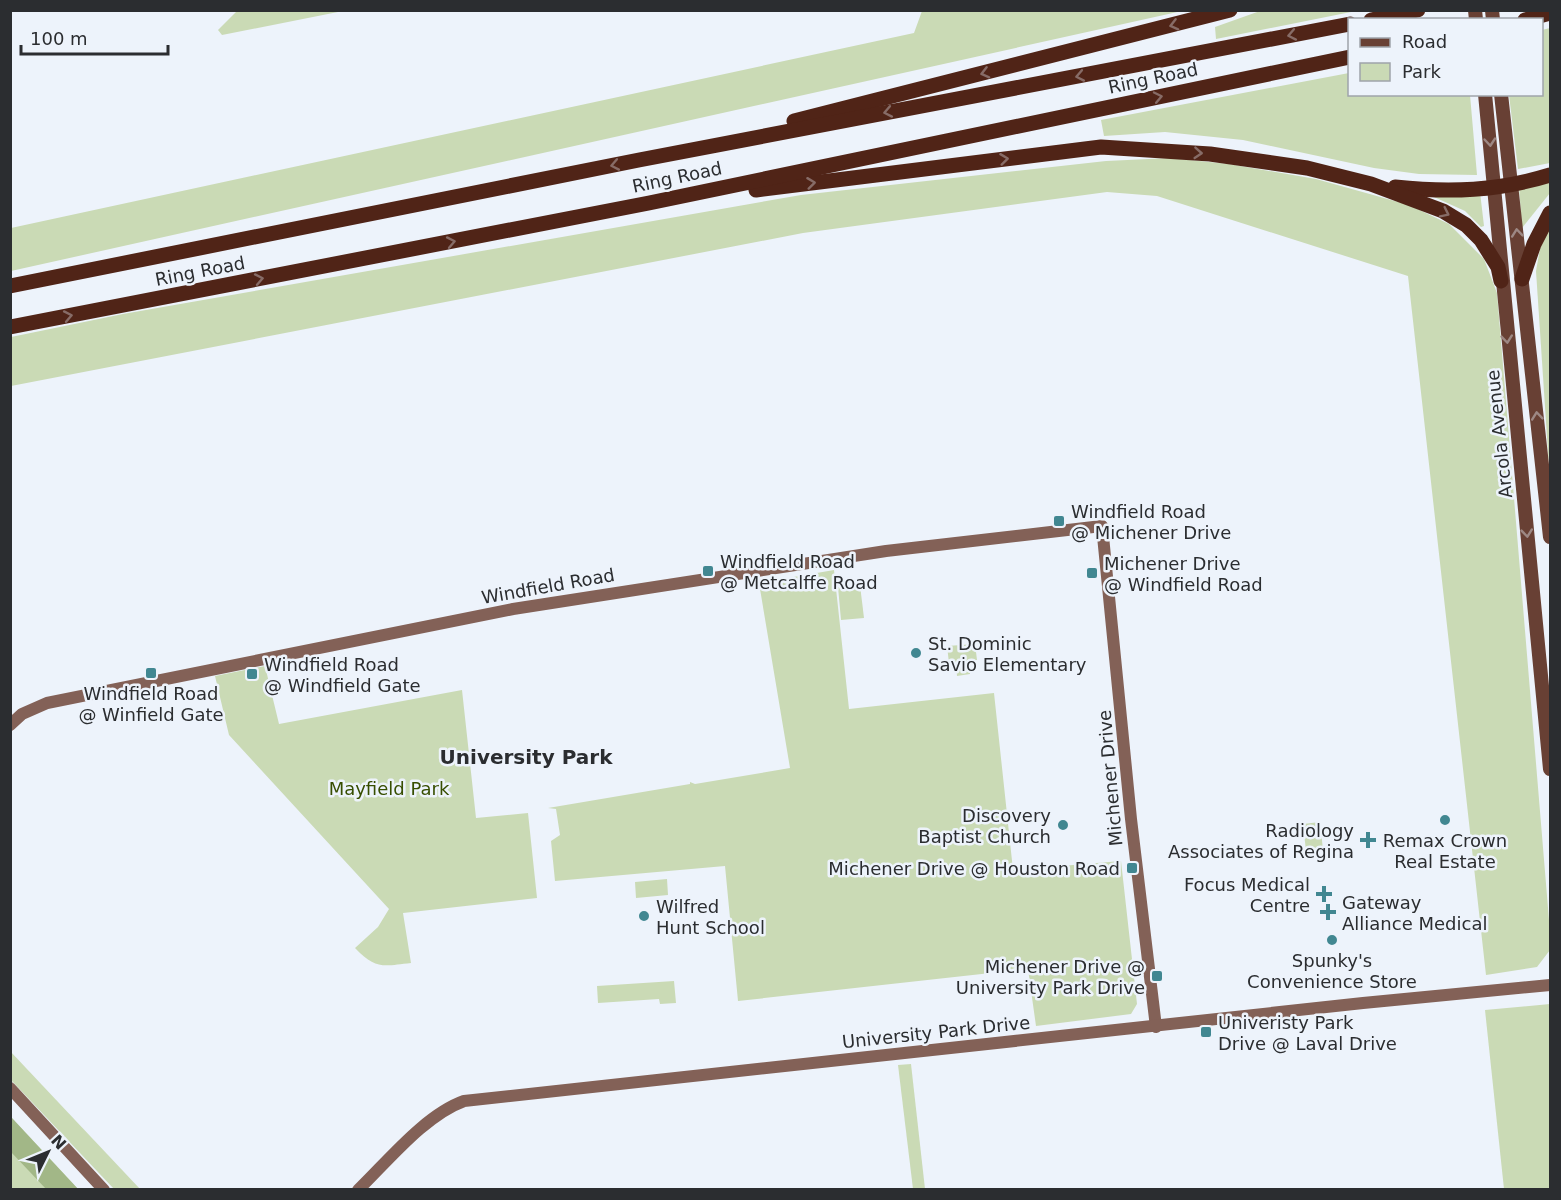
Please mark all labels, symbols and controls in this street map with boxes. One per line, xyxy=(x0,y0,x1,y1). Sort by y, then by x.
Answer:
one-way arrow xyxy=(1169,17,1179,30)
scale bar xyxy=(21,18,168,56)
legend xyxy=(1348,18,1543,96)
text: 100 m xyxy=(30,28,88,49)
one-way arrow xyxy=(1287,28,1297,41)
text: Road xyxy=(1402,31,1447,52)
street label: Ring Road xyxy=(1106,58,1200,98)
text: Park xyxy=(1402,61,1441,82)
one-way arrow xyxy=(980,65,990,78)
one-way arrow xyxy=(1075,69,1085,82)
one-way arrow xyxy=(1153,91,1163,104)
one-way arrow xyxy=(884,106,893,118)
one-way arrow xyxy=(1483,137,1496,146)
one-way arrow xyxy=(1194,146,1203,159)
one-way arrow xyxy=(1000,153,1009,166)
street label: Ring Road xyxy=(630,157,724,197)
one-way arrow xyxy=(610,158,620,171)
one-way arrow xyxy=(806,177,815,190)
one-way arrow xyxy=(1439,205,1450,217)
one-way arrow xyxy=(1511,228,1524,237)
one-way arrow xyxy=(445,236,455,249)
street label: Ring Road xyxy=(153,252,247,290)
one-way arrow xyxy=(254,273,264,286)
one-way arrow xyxy=(63,310,73,323)
one-way arrow xyxy=(1500,334,1513,343)
street label: Arcola Avenue xyxy=(1482,369,1516,499)
one-way arrow xyxy=(1532,411,1544,421)
place label: Windfield Road @ Michener Drive xyxy=(1071,501,1231,543)
marker: Windfield Road @ Michener Drive xyxy=(1052,514,1066,528)
one-way arrow xyxy=(1520,528,1533,537)
place label: Windfield Road @ Metcalffe Road xyxy=(720,551,878,593)
place label: Michener Drive @ Windfield Road xyxy=(1104,553,1263,595)
street label: Windfield Road xyxy=(480,564,616,608)
marker: Windfield Road @ Metcalffe Road xyxy=(701,564,715,578)
marker: Michener Drive @ Windfield Road xyxy=(1085,566,1099,580)
place label: St. Dominic Savio Elementary xyxy=(928,633,1087,675)
marker: St. Dominic Savio Elementary xyxy=(909,646,923,660)
place label: Windfield Road @ Windfield Gate xyxy=(264,654,421,696)
marker: Windfield Road @ Winfield Gate xyxy=(144,666,158,680)
marker: Windfield Road @ Windfield Gate xyxy=(245,667,259,681)
place label: Windfield Road @ Winfield Gate xyxy=(78,683,224,725)
street label: Michener Drive xyxy=(1094,709,1126,847)
district label: University Park xyxy=(440,745,613,769)
park label: Mayfield Park xyxy=(329,778,450,799)
place label: Discovery Baptist Church xyxy=(918,805,1051,847)
marker: Remax Crown Real Estate xyxy=(1438,813,1452,827)
marker: Discovery Baptist Church xyxy=(1056,818,1070,832)
place label: Radiology Associates of Regina xyxy=(1168,820,1354,862)
place label: Remax Crown Real Estate xyxy=(1383,830,1507,872)
marker: Radiology Associates of Regina xyxy=(1359,831,1377,849)
place label: Michener Drive @ Houston Road xyxy=(828,858,1120,879)
marker: Michener Drive @ Houston Road xyxy=(1125,861,1139,875)
place label: Focus Medical Centre xyxy=(1184,874,1310,916)
marker: Focus Medical Centre xyxy=(1315,885,1333,903)
place label: Gateway Alliance Medical xyxy=(1342,892,1487,934)
place label: Wilfred Hunt School xyxy=(656,896,765,938)
marker: Gateway Alliance Medical xyxy=(1319,903,1337,921)
marker: Wilfred Hunt School xyxy=(637,909,651,923)
marker: Spunky's Convenience Store xyxy=(1325,933,1339,947)
place label: Spunky's Convenience Store xyxy=(1247,950,1417,992)
place label: Michener Drive @ University Park Drive xyxy=(956,956,1145,998)
marker: Michener Drive @ University Park Drive xyxy=(1150,969,1164,983)
street label: University Park Drive xyxy=(841,1012,1031,1052)
place label: Univeristy Park Drive @ Laval Drive xyxy=(1218,1012,1397,1054)
marker: Univeristy Park Drive @ Laval Drive xyxy=(1199,1025,1213,1039)
north arrow xyxy=(18,1122,78,1182)
text: N xyxy=(47,1131,70,1153)

